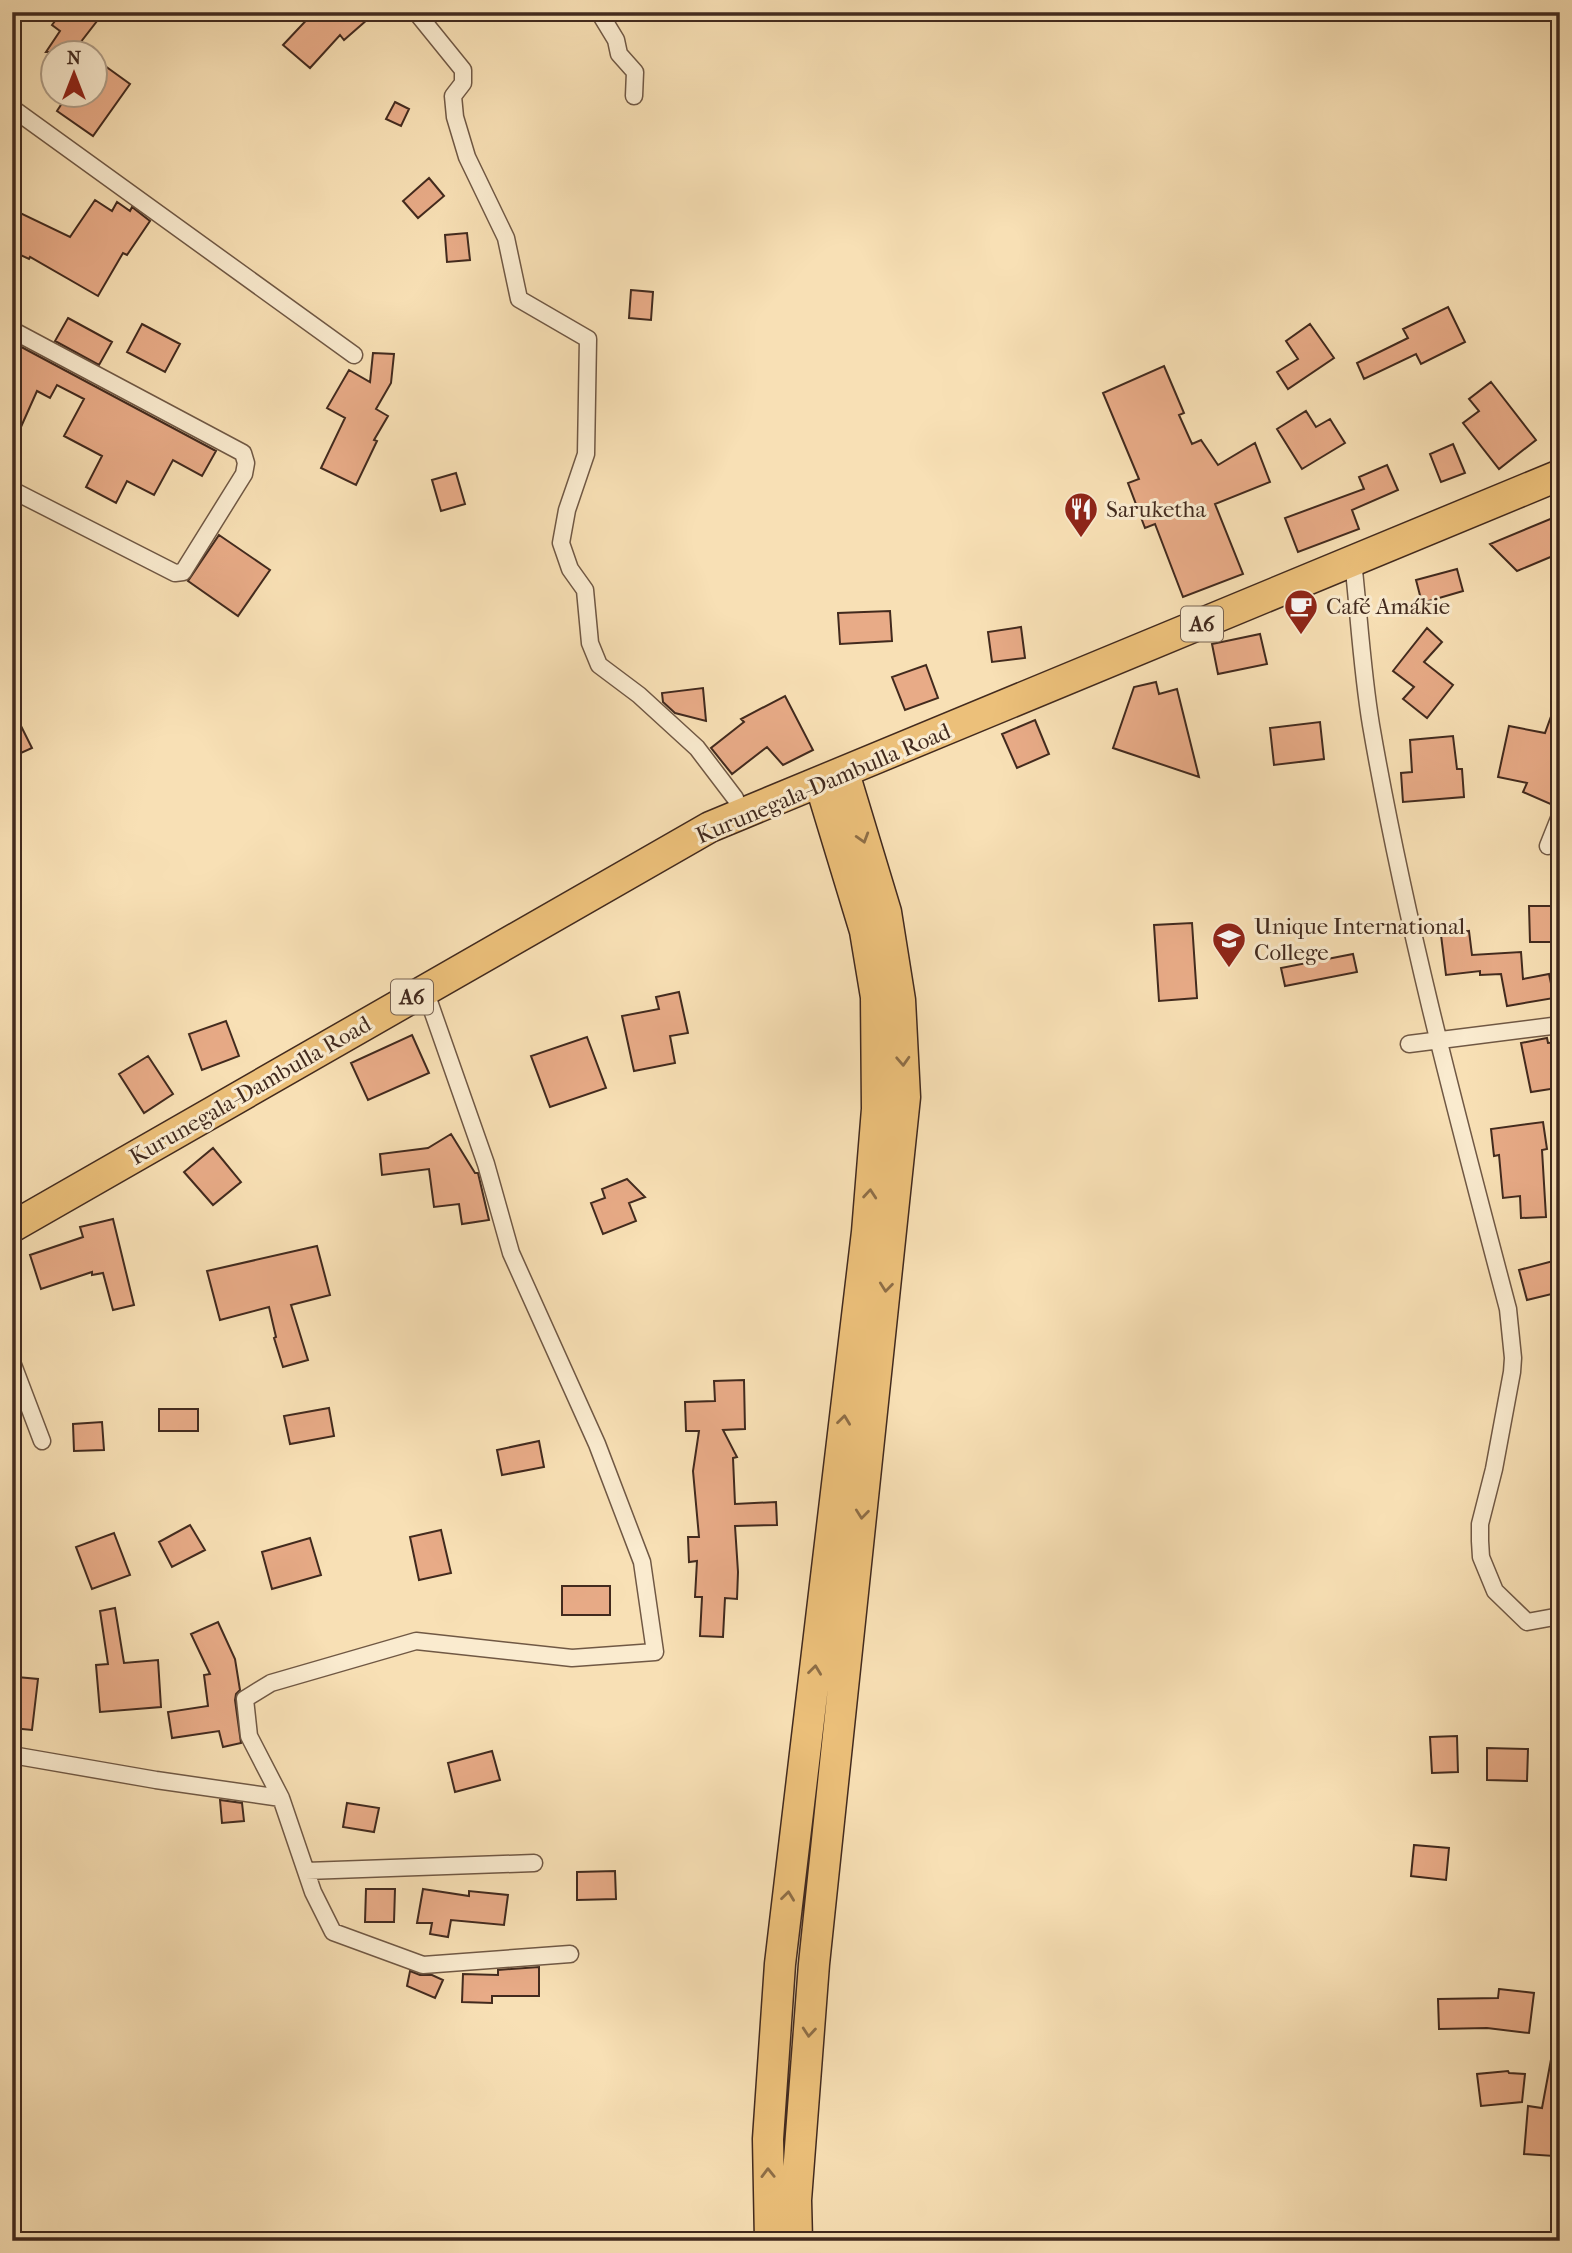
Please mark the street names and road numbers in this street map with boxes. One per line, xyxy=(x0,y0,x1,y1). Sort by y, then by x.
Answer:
road number: A6 xyxy=(1181,606,1223,642)
street label: Kurunegala-Dambulla Road xyxy=(692,717,955,849)
road number: A6 xyxy=(391,979,433,1014)
street label: Kurunegala-Dambulla Road xyxy=(125,1010,376,1171)

